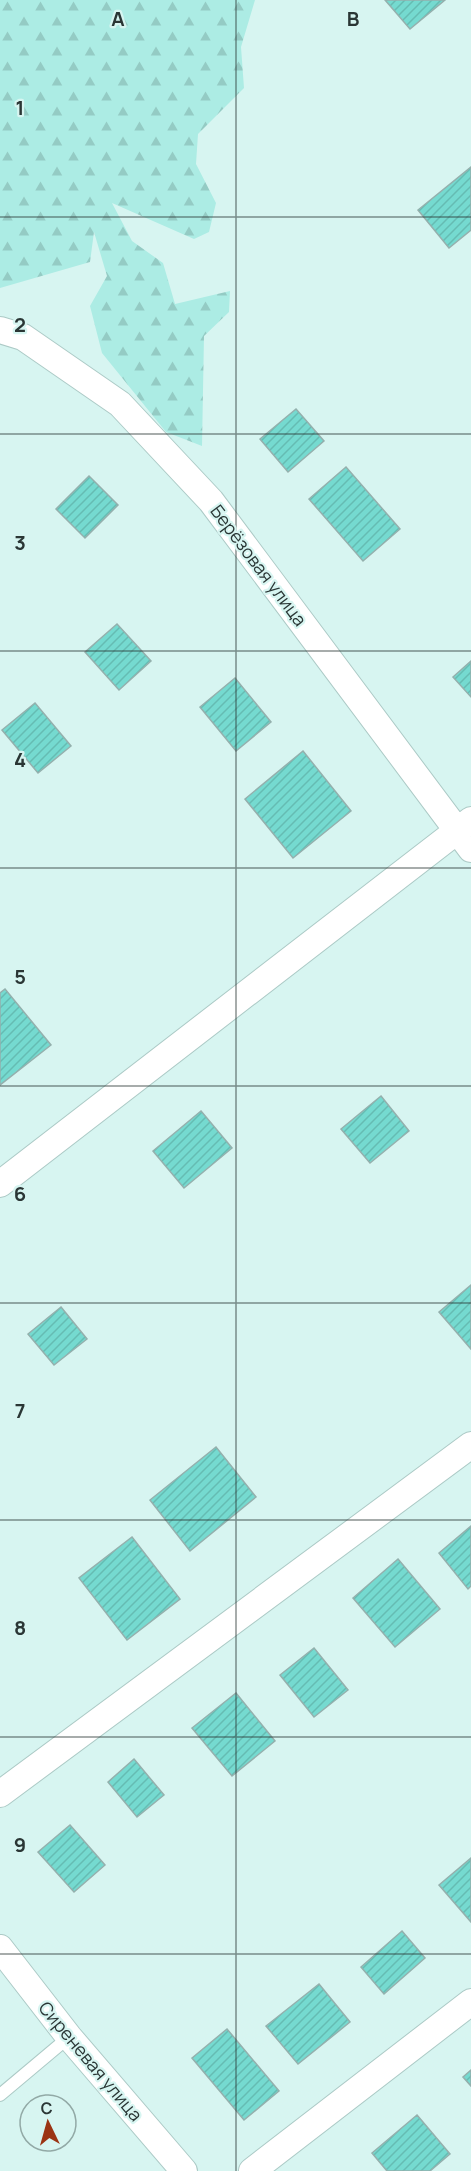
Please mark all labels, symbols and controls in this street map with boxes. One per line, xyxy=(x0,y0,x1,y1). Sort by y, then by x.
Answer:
text: A xyxy=(111,5,125,32)
text: B xyxy=(347,5,360,32)
text: 1 xyxy=(16,94,24,121)
text: 2 xyxy=(14,311,26,338)
street label: Берёзовая улица xyxy=(205,499,313,631)
text: 3 xyxy=(14,529,26,556)
text: 4 xyxy=(14,746,26,773)
text: 5 xyxy=(14,963,26,990)
text: 6 xyxy=(14,1180,26,1207)
text: 7 xyxy=(15,1397,25,1424)
text: 8 xyxy=(14,1614,26,1641)
text: 9 xyxy=(14,1831,26,1858)
street label: Сиреневая улица xyxy=(35,1997,147,2125)
north arrow xyxy=(18,2093,78,2153)

